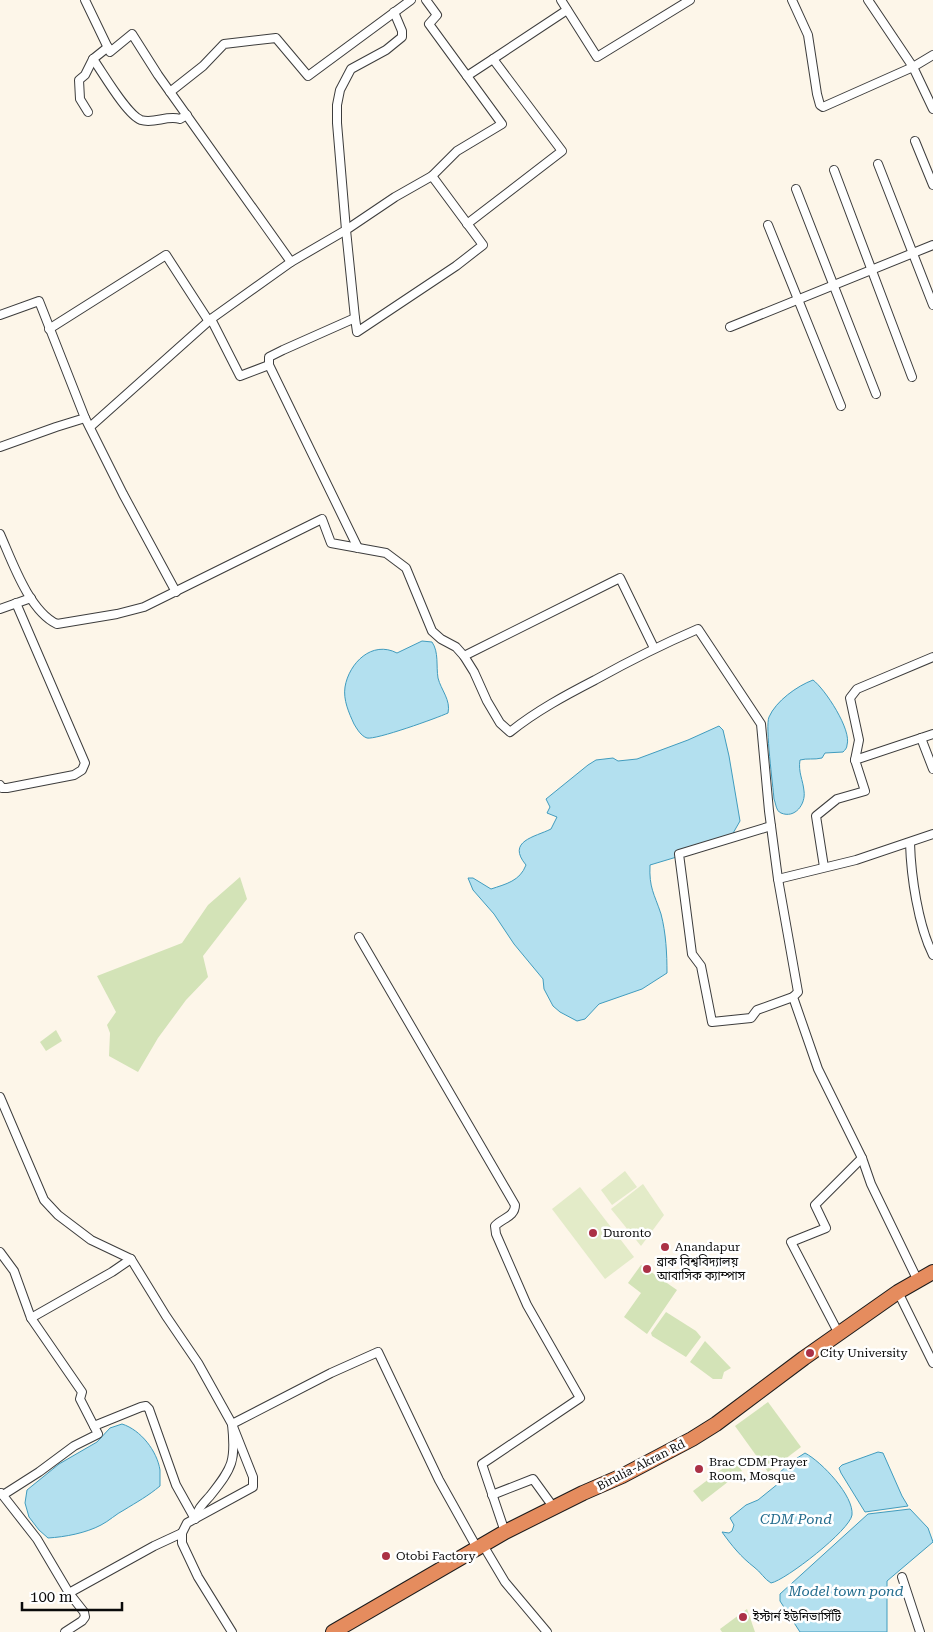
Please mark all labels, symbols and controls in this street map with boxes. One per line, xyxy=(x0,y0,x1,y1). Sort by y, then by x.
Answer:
place label: Duronto xyxy=(603,1226,651,1240)
marker: Duronto xyxy=(587,1227,599,1239)
place label: Anandapur xyxy=(675,1240,740,1254)
marker: Anandapur xyxy=(659,1241,671,1253)
place label: ব্রাক বিশ্ববিদ্যালয় আবাসিক ক্যাম্পাস xyxy=(656,1254,746,1283)
marker: ব্রাক বিশ্ববিদ্যালয় আবাসিক ক্যাম্পাস xyxy=(641,1263,653,1275)
place label: City University xyxy=(820,1346,909,1360)
marker: City University xyxy=(804,1347,816,1359)
street label: Birulia-Akran Rd xyxy=(594,1437,688,1493)
place label: Brac CDM Prayer Room, Mosque xyxy=(709,1455,808,1483)
marker: Brac CDM Prayer Room, Mosque xyxy=(693,1463,705,1475)
water label: CDM Pond xyxy=(760,1511,832,1527)
place label: Otobi Factory xyxy=(396,1549,477,1563)
marker: Otobi Factory xyxy=(380,1550,392,1562)
scale bar xyxy=(22,1580,122,1612)
water label: Model town pond xyxy=(788,1583,904,1599)
text: 100 m xyxy=(30,1588,73,1606)
place label: ইস্টার্ন ইউনিভার্সিটি xyxy=(752,1609,842,1624)
marker: ইস্টার্ন ইউনিভার্সিটি xyxy=(737,1611,749,1623)

